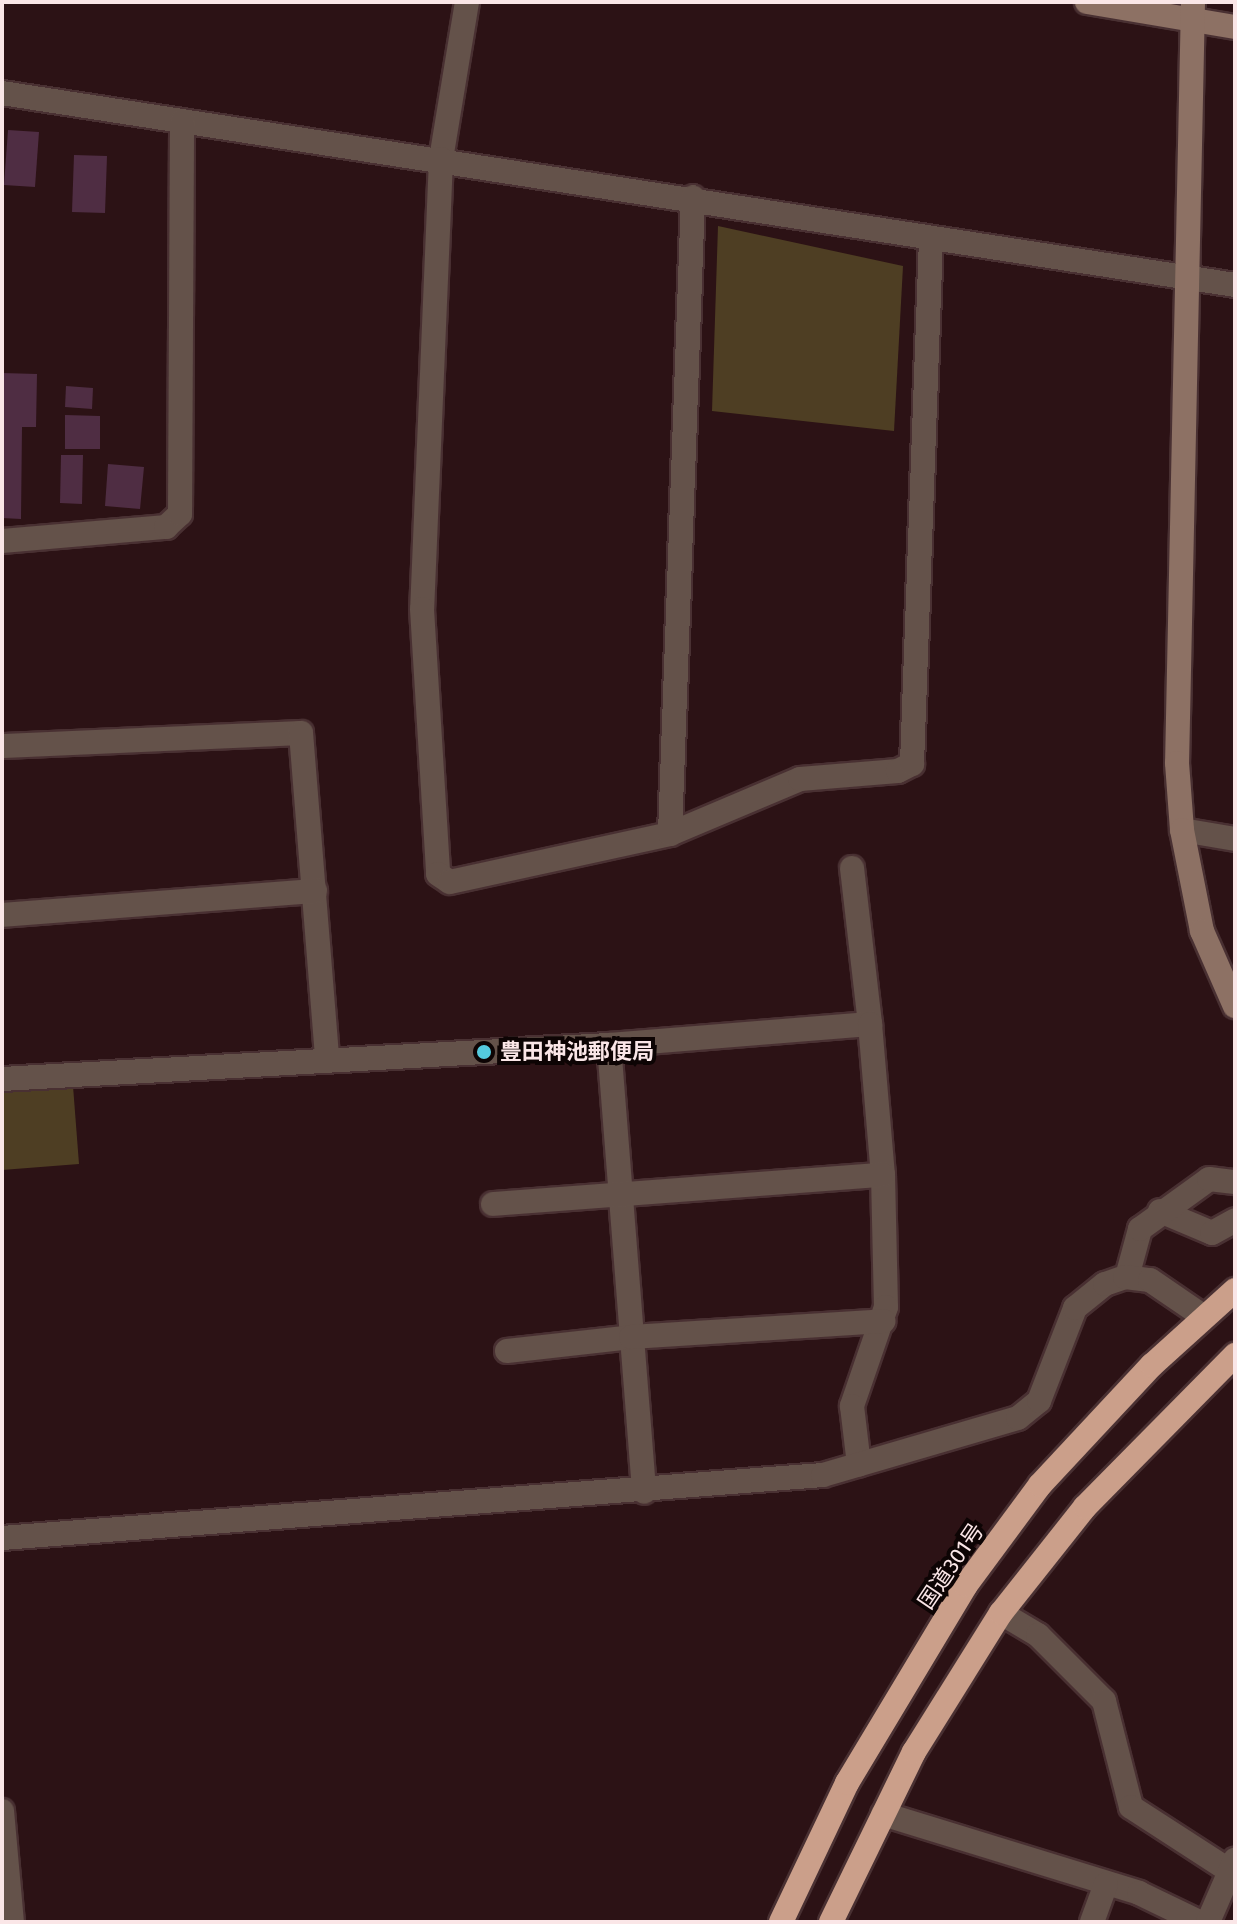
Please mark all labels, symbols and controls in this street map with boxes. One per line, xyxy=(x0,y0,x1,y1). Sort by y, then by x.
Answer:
place label: 豊田神池郵便局 xyxy=(500,1039,654,1065)
marker: 豊田神池郵便局 xyxy=(475,1043,493,1061)
street label: 国道301号 xyxy=(913,1518,989,1614)

